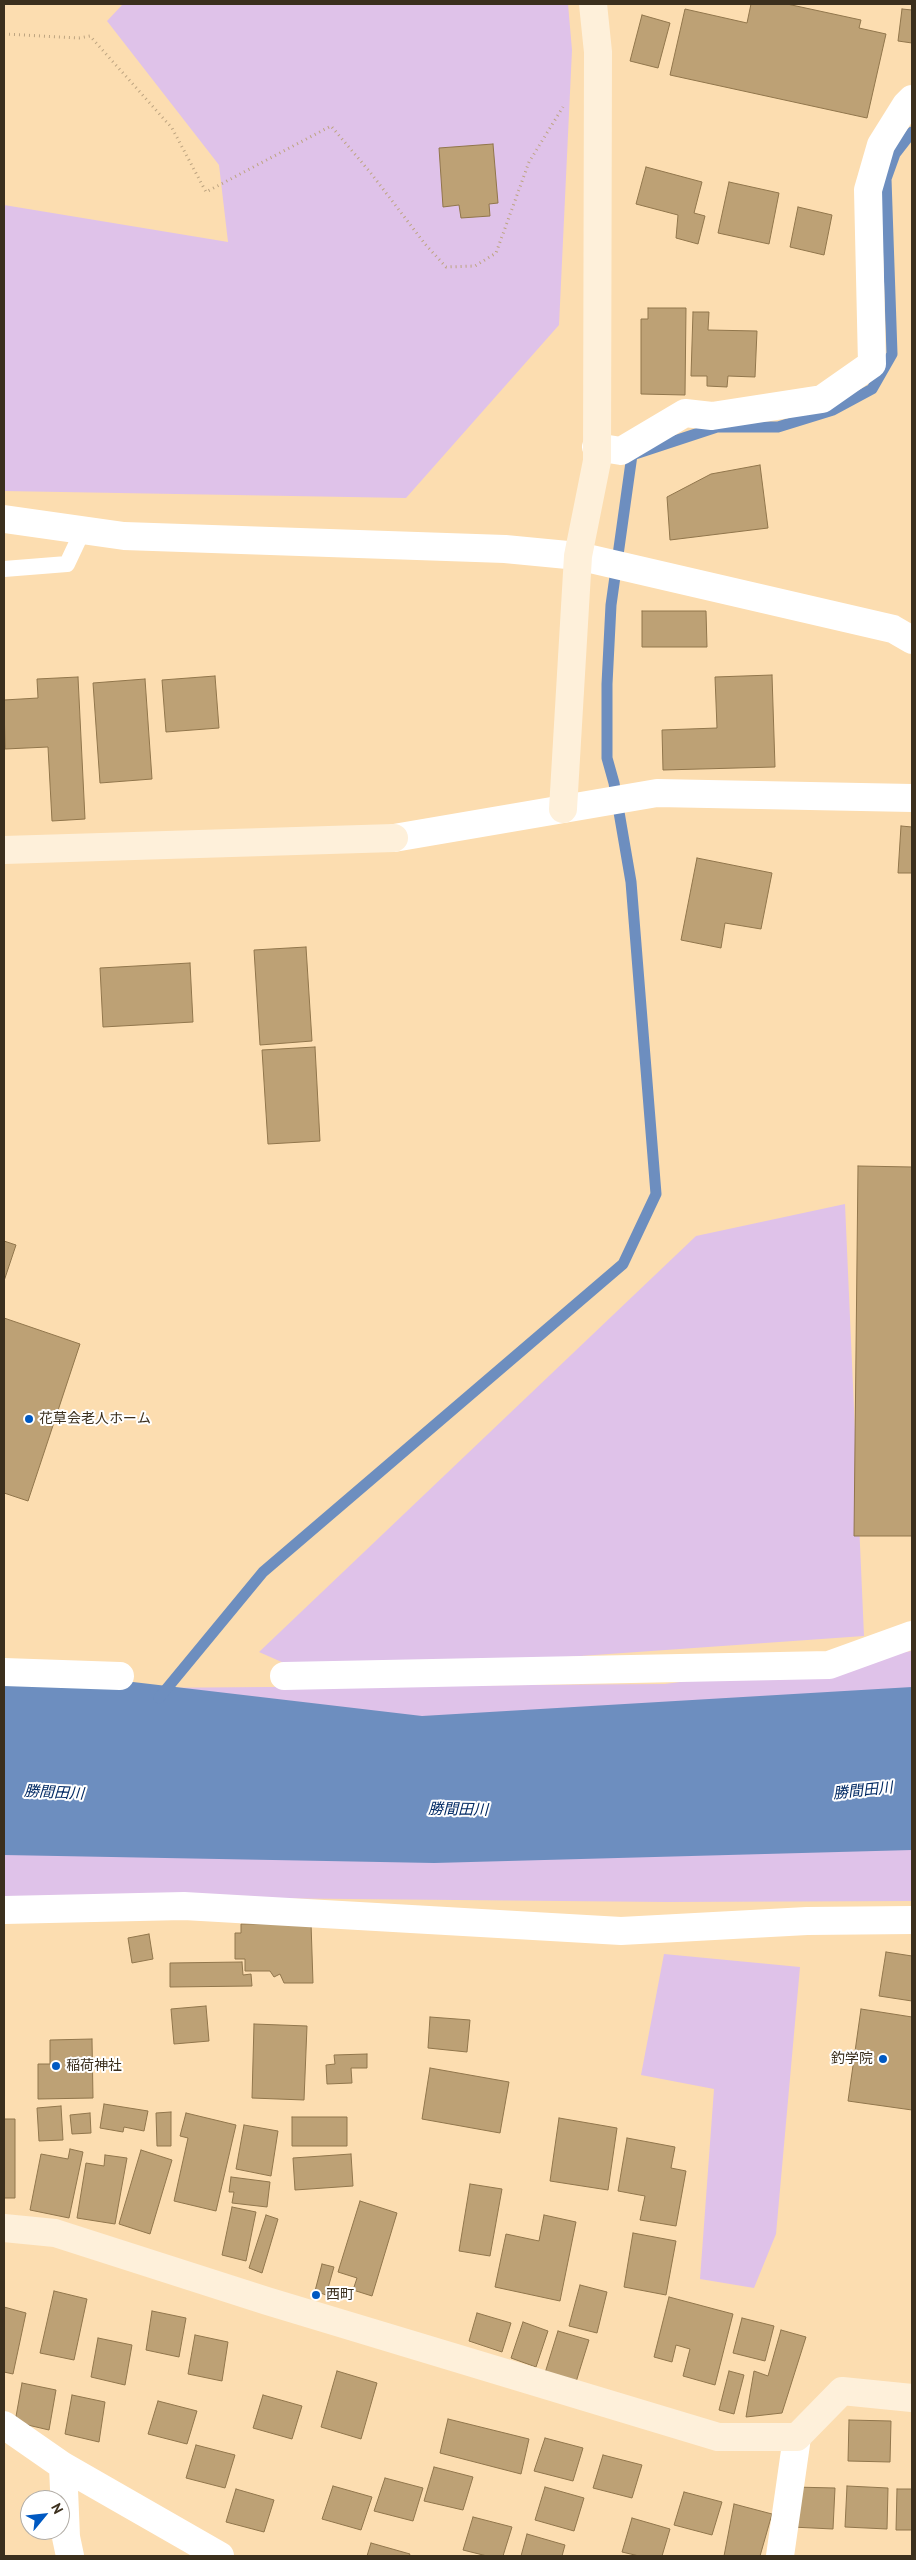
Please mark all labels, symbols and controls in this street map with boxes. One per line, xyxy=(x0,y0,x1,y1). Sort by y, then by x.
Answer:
place label: 花草会老人ホーム xyxy=(39,1411,151,1427)
marker: 花草会老人ホーム xyxy=(23,1413,35,1425)
water label: 勝間田川 xyxy=(832,1779,894,1803)
water label: 勝間田川 xyxy=(24,1782,84,1804)
water label: 勝間田川 xyxy=(428,1800,488,1820)
place label: 釣学院 xyxy=(831,2051,873,2067)
marker: 釣学院 xyxy=(877,2053,889,2065)
place label: 稲荷神社 xyxy=(66,2058,122,2074)
marker: 稲荷神社 xyxy=(50,2060,62,2072)
place label: 西町 xyxy=(326,2287,354,2303)
marker: 西町 xyxy=(310,2289,322,2301)
north arrow xyxy=(20,2490,70,2540)
text: N xyxy=(47,2500,67,2517)

